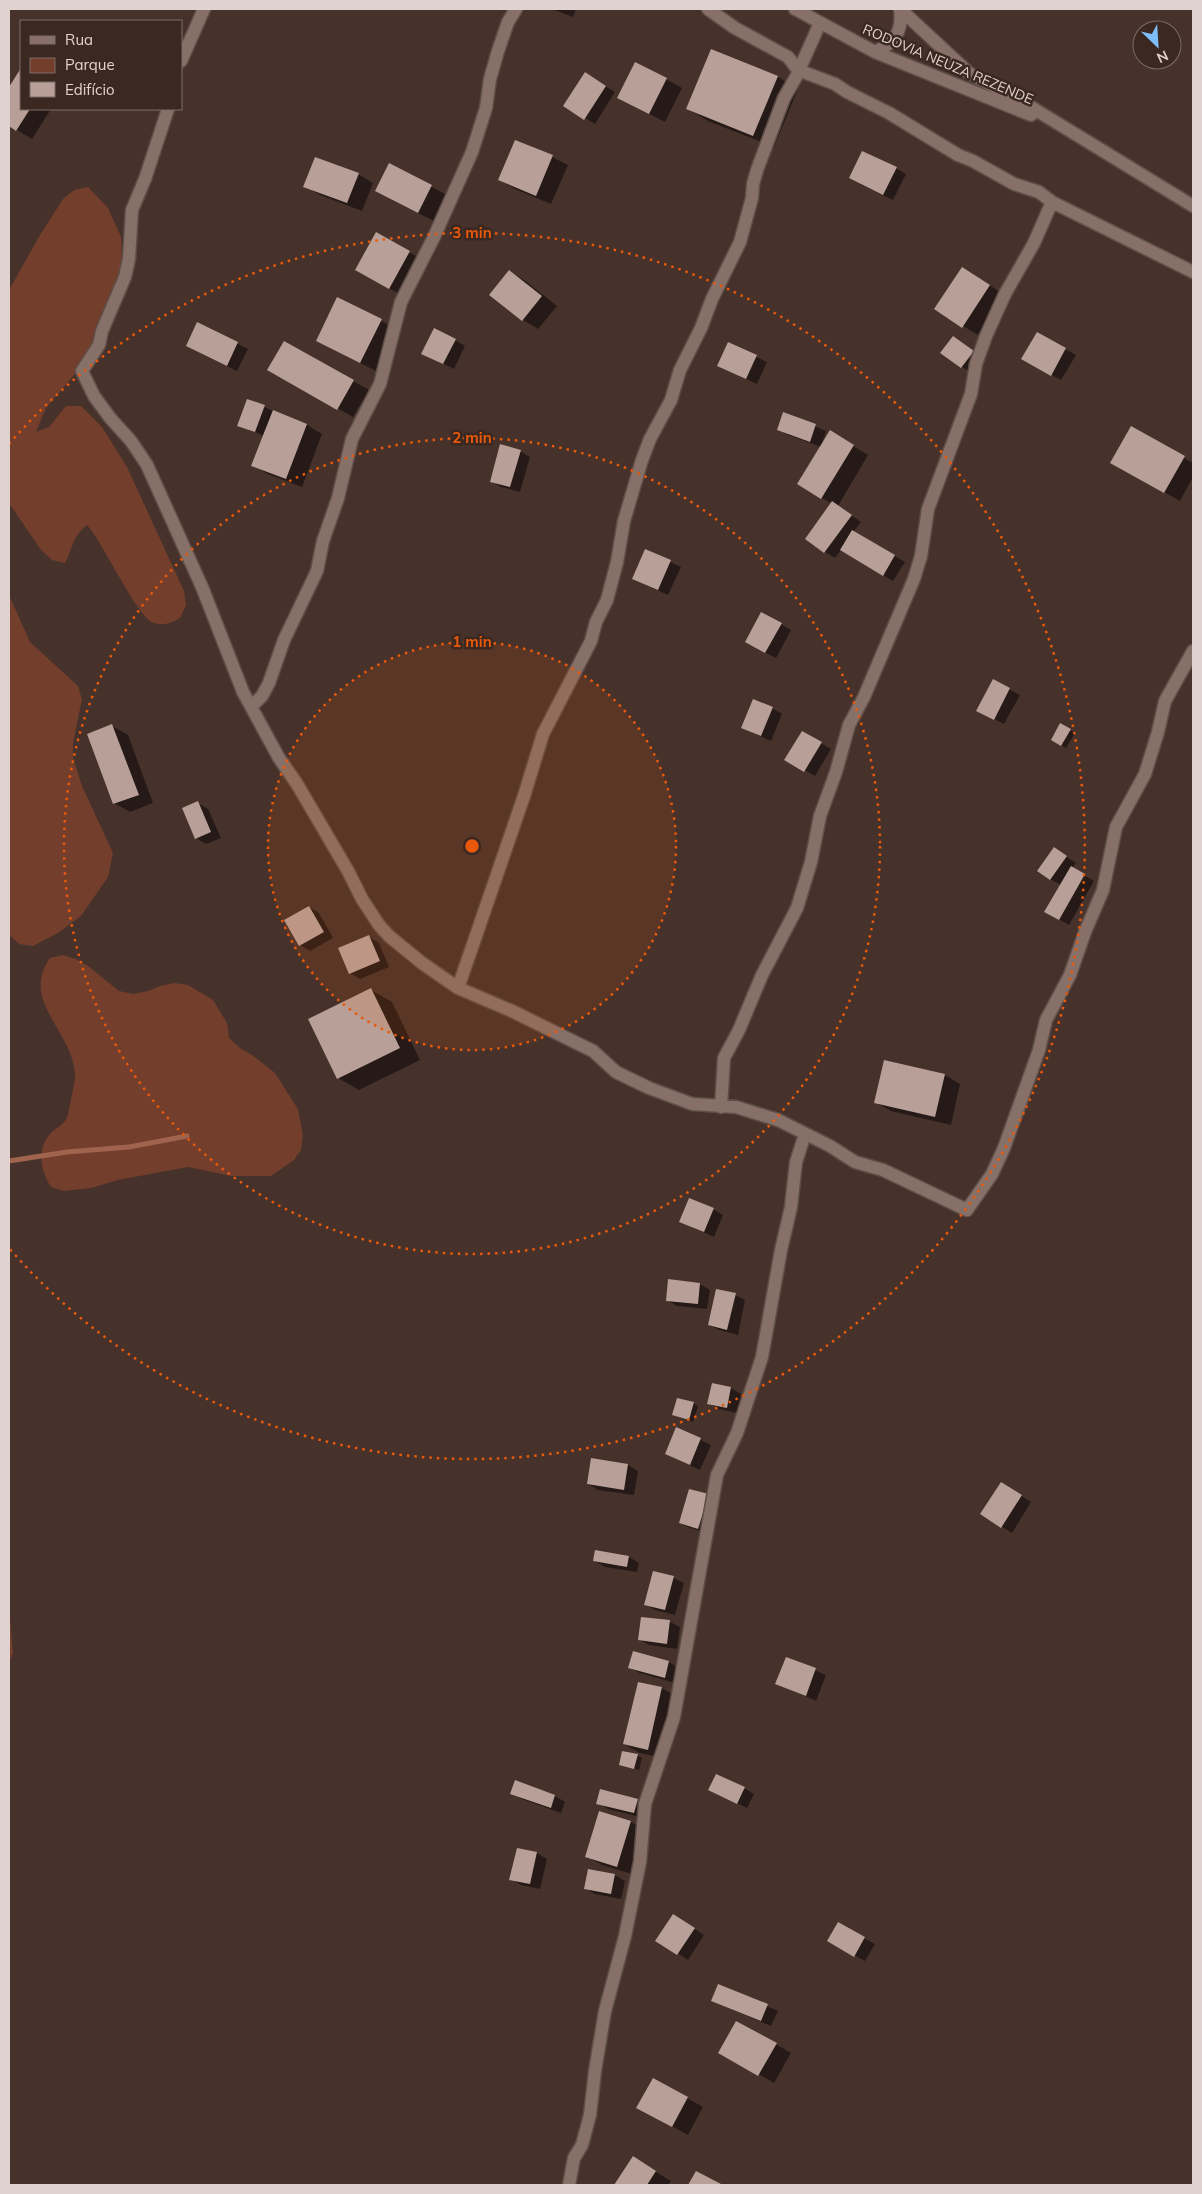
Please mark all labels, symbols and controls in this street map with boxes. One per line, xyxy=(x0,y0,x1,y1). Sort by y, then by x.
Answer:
legend xyxy=(20,20,182,110)
street label: RODOVIA NEUZA REZENDE xyxy=(860,20,1036,108)
north arrow xyxy=(1132,20,1182,70)
text: Rua xyxy=(65,30,93,49)
text: N xyxy=(1154,46,1171,67)
text: Parque xyxy=(65,55,115,74)
text: Edifício xyxy=(65,80,115,99)
text: 3 min xyxy=(452,223,492,242)
text: 2 min xyxy=(452,428,492,447)
text: 1 min xyxy=(452,632,492,651)
centre of rings xyxy=(463,837,481,855)

